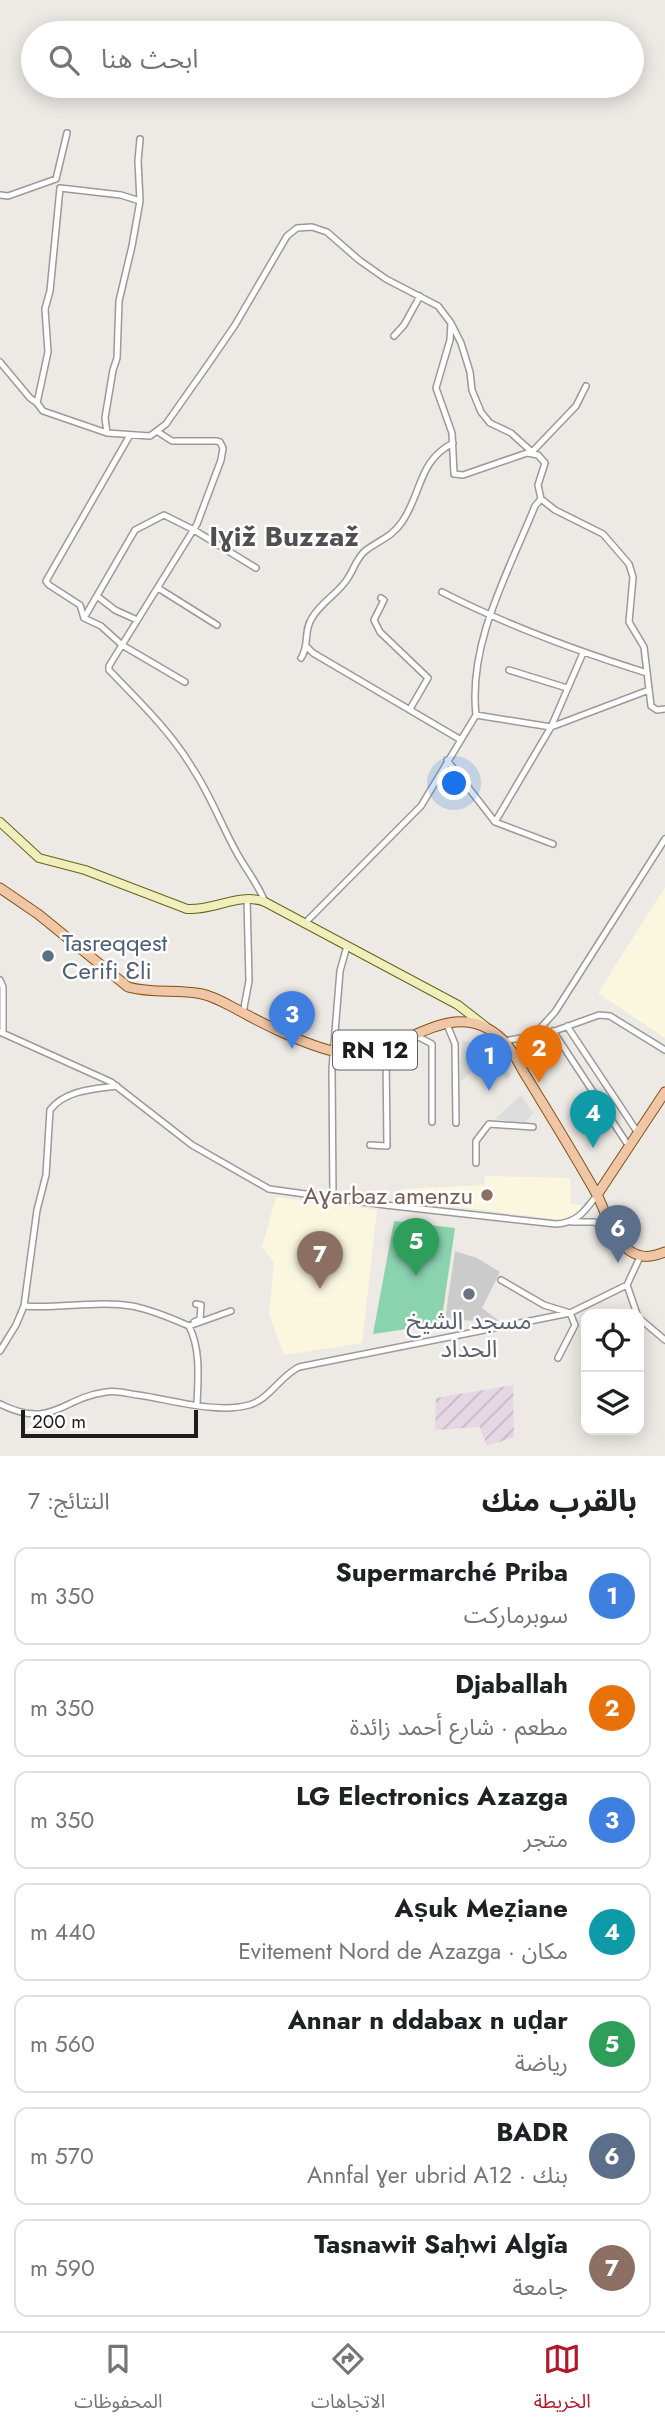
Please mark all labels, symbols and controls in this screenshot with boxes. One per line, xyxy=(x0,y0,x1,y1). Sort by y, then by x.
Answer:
search box xyxy=(21,21,644,98)
text: ابحث هنا xyxy=(101,40,198,78)
icon: search xyxy=(45,41,83,79)
district label: Iɣiž Buzzaž xyxy=(209,516,359,557)
your location xyxy=(437,766,471,800)
place label: Tasreqqest Cerifi Ɛli xyxy=(62,925,168,988)
marker: Tasreqqest Cerifi Ɛli xyxy=(40,948,56,964)
pin: 3 xyxy=(269,991,315,1049)
pin: 2 xyxy=(516,1025,562,1083)
road number: RN 12 xyxy=(333,1030,417,1070)
pin: 1 xyxy=(466,1033,512,1091)
pin: 4 xyxy=(570,1090,616,1148)
place label: Aɣarbaz amenzu xyxy=(303,1178,473,1213)
marker: Aɣarbaz amenzu xyxy=(479,1187,495,1203)
pin: 6 xyxy=(595,1205,641,1263)
pin: 5 xyxy=(393,1218,439,1276)
pin: 7 xyxy=(297,1231,343,1289)
marker: مسجد الشيخ الحداد xyxy=(461,1286,477,1302)
place label: مسجد الشيخ الحداد xyxy=(406,1303,532,1366)
map controls xyxy=(581,1309,644,1435)
button: locate xyxy=(581,1309,644,1372)
button: layers xyxy=(581,1372,644,1435)
scale bar xyxy=(21,1407,198,1439)
text: 200 m xyxy=(32,1408,86,1435)
text: بالقرب منك xyxy=(482,1479,637,1522)
text: النتائج: 7 xyxy=(28,1484,110,1518)
text: Supermarché Priba xyxy=(336,1553,568,1591)
text: 350 m xyxy=(30,1579,94,1613)
text: 1 xyxy=(606,1579,618,1613)
text: سوبرماركت xyxy=(464,1598,568,1632)
text: Djaballah xyxy=(455,1665,568,1703)
text: 350 m xyxy=(30,1691,94,1725)
text: 2 xyxy=(604,1691,620,1725)
text: مطعم · شارع أحمد زائدة xyxy=(350,1710,568,1744)
text: LG Electronics Azazga xyxy=(296,1777,568,1815)
text: 350 m xyxy=(30,1803,94,1837)
text: 3 xyxy=(605,1803,619,1837)
text: متجر xyxy=(524,1822,568,1856)
text: Aṣuk Meẓiane xyxy=(395,1889,568,1927)
text: 440 m xyxy=(30,1915,95,1949)
text: 4 xyxy=(604,1915,620,1949)
text: مكان · Evitement Nord de Azazga xyxy=(238,1934,568,1968)
text: Annar n ddabax n uḍar xyxy=(288,2001,568,2039)
text: 560 m xyxy=(30,2027,95,2061)
text: 5 xyxy=(605,2027,619,2061)
text: رياضة xyxy=(515,2046,568,2080)
text: BADR xyxy=(496,2113,568,2151)
text: 570 m xyxy=(30,2139,94,2173)
text: 6 xyxy=(604,2139,620,2173)
text: بنك · Annfal ɣer ubrid A12 xyxy=(307,2158,568,2192)
text: Tasnawit Saḥwi Alǧia xyxy=(314,2225,568,2263)
text: 590 m xyxy=(30,2251,95,2285)
text: 7 xyxy=(605,2251,619,2285)
text: جامعة xyxy=(513,2270,568,2304)
tab: المحفوظات xyxy=(74,2340,163,2422)
tab: الاتجاهات xyxy=(311,2340,385,2422)
tab: الخريطة xyxy=(534,2340,591,2422)

